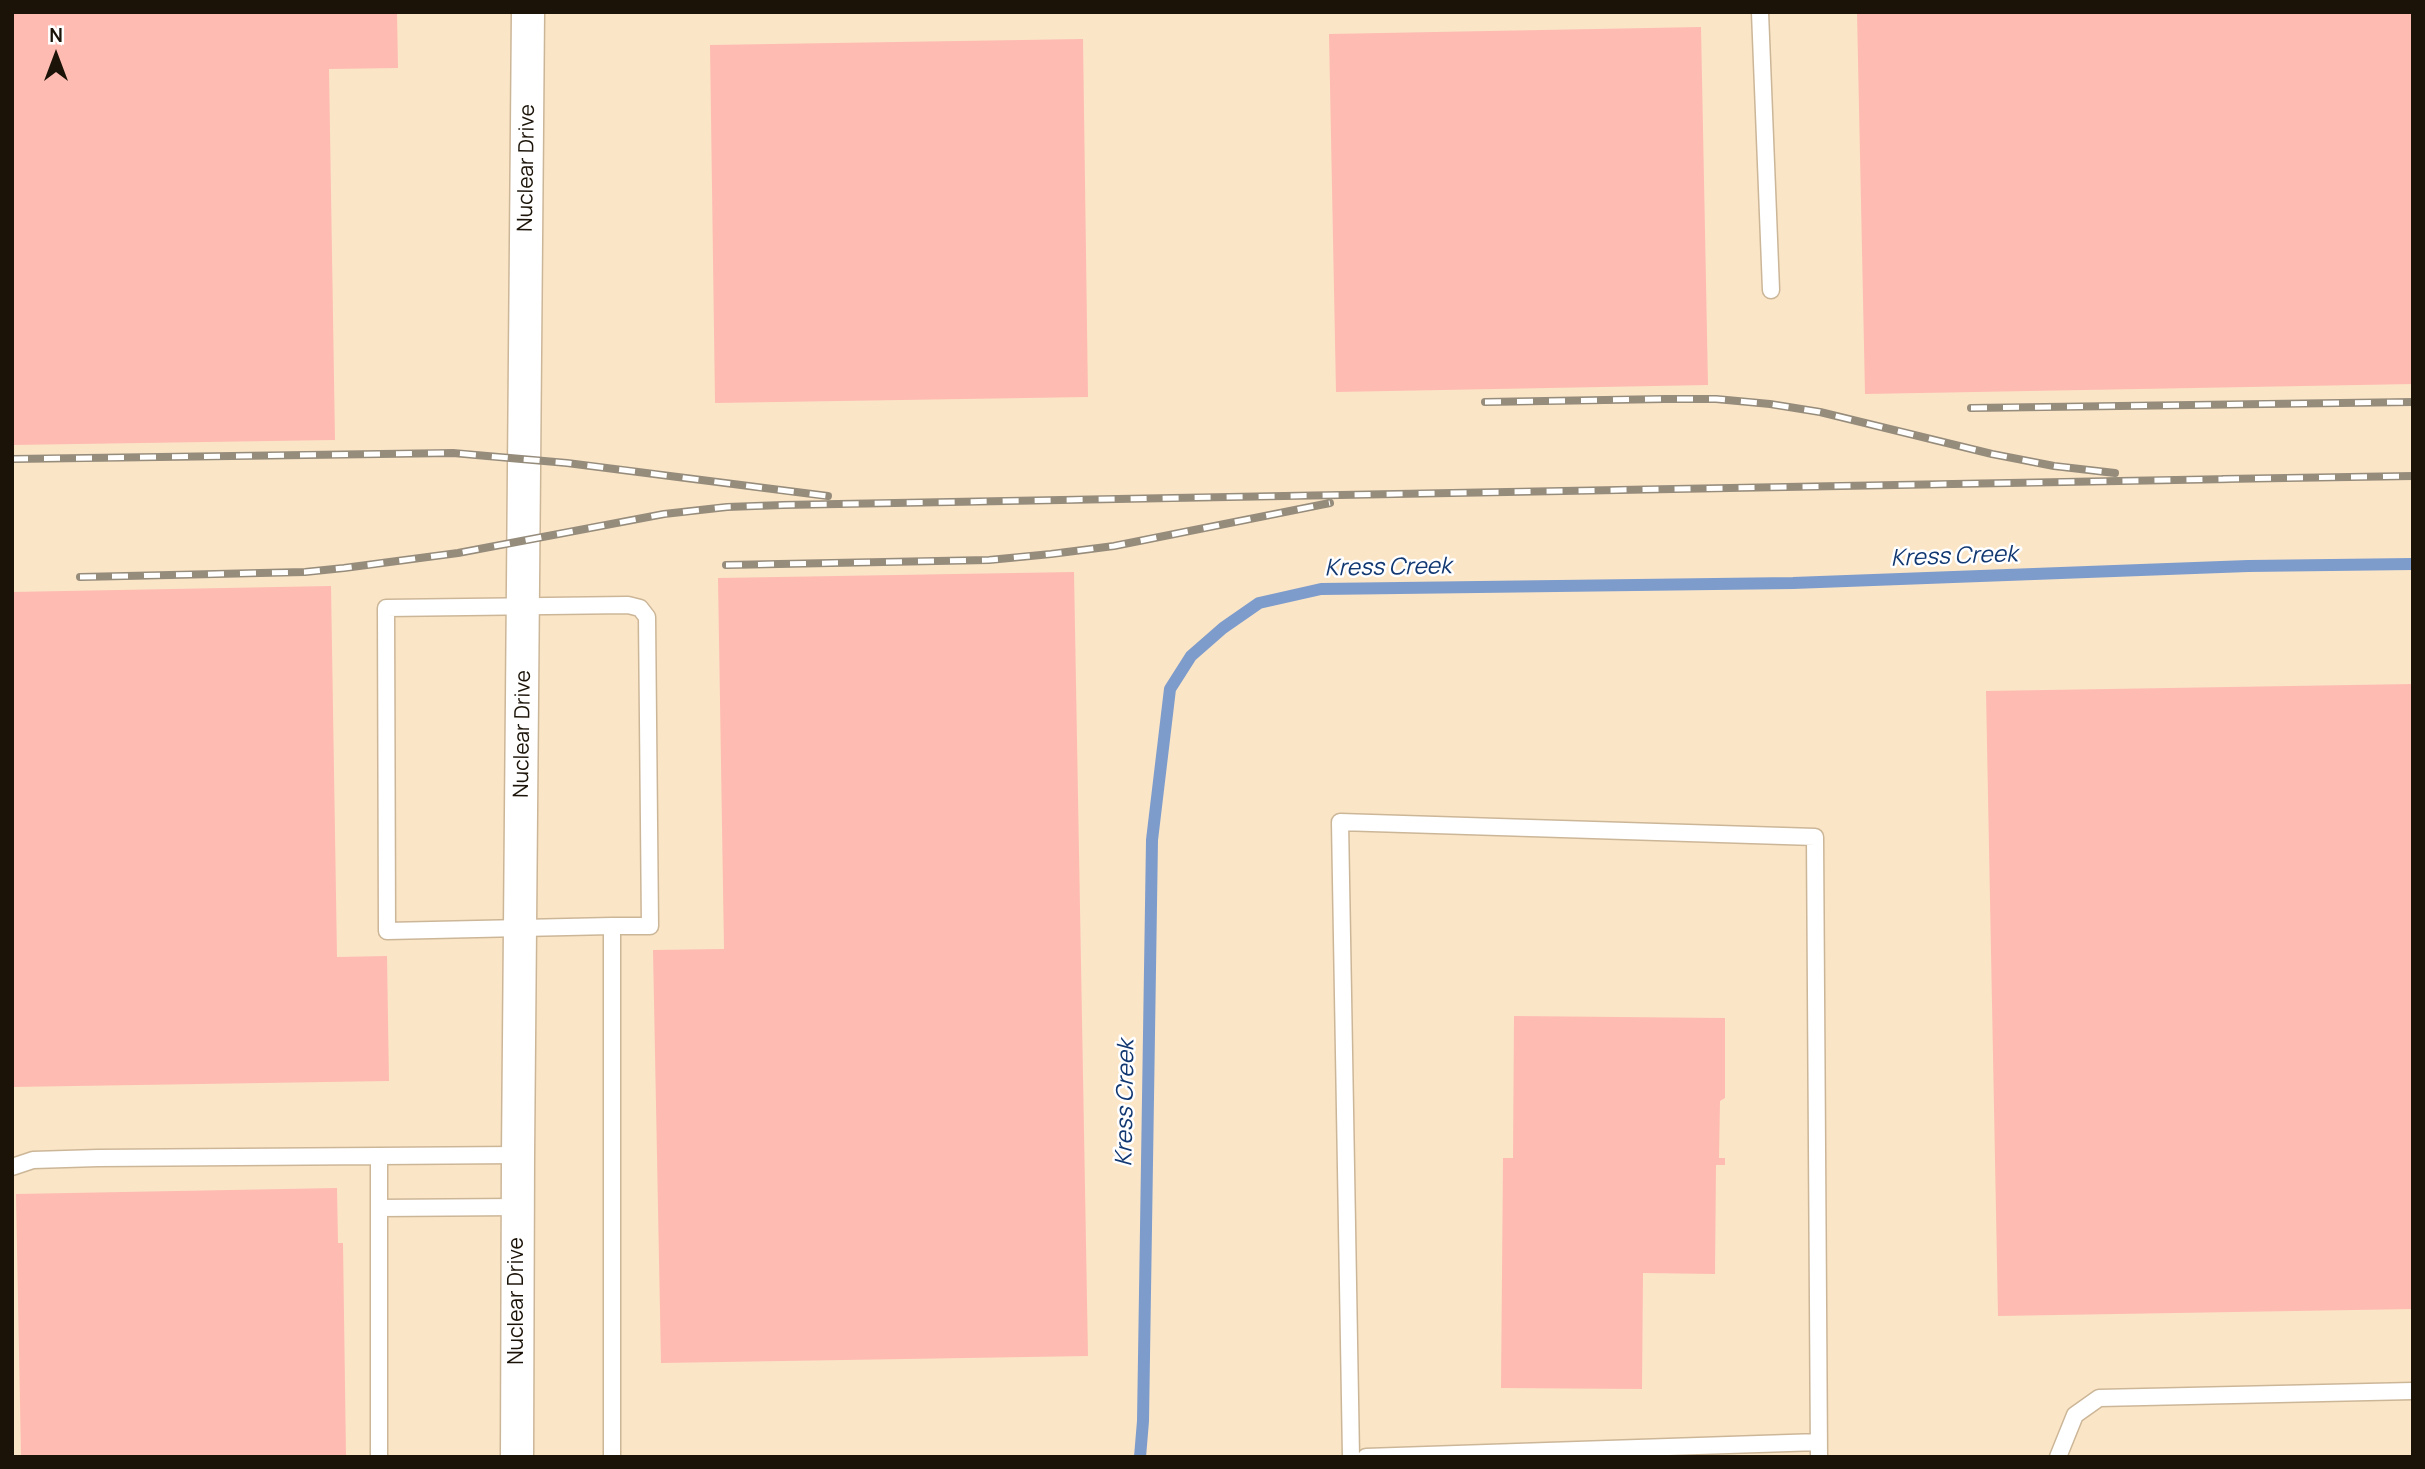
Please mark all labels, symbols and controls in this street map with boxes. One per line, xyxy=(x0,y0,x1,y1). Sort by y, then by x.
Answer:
north arrow xyxy=(21,21,91,91)
text: N xyxy=(49,22,63,48)
street label: Nuclear Drive xyxy=(513,104,541,232)
water label: Kress Creek xyxy=(1890,541,2018,573)
water label: Kress Creek xyxy=(1324,553,1452,583)
street label: Nuclear Drive xyxy=(509,670,537,798)
water label: Kress Creek xyxy=(1111,1039,1141,1167)
street label: Nuclear Drive xyxy=(504,1237,530,1365)

